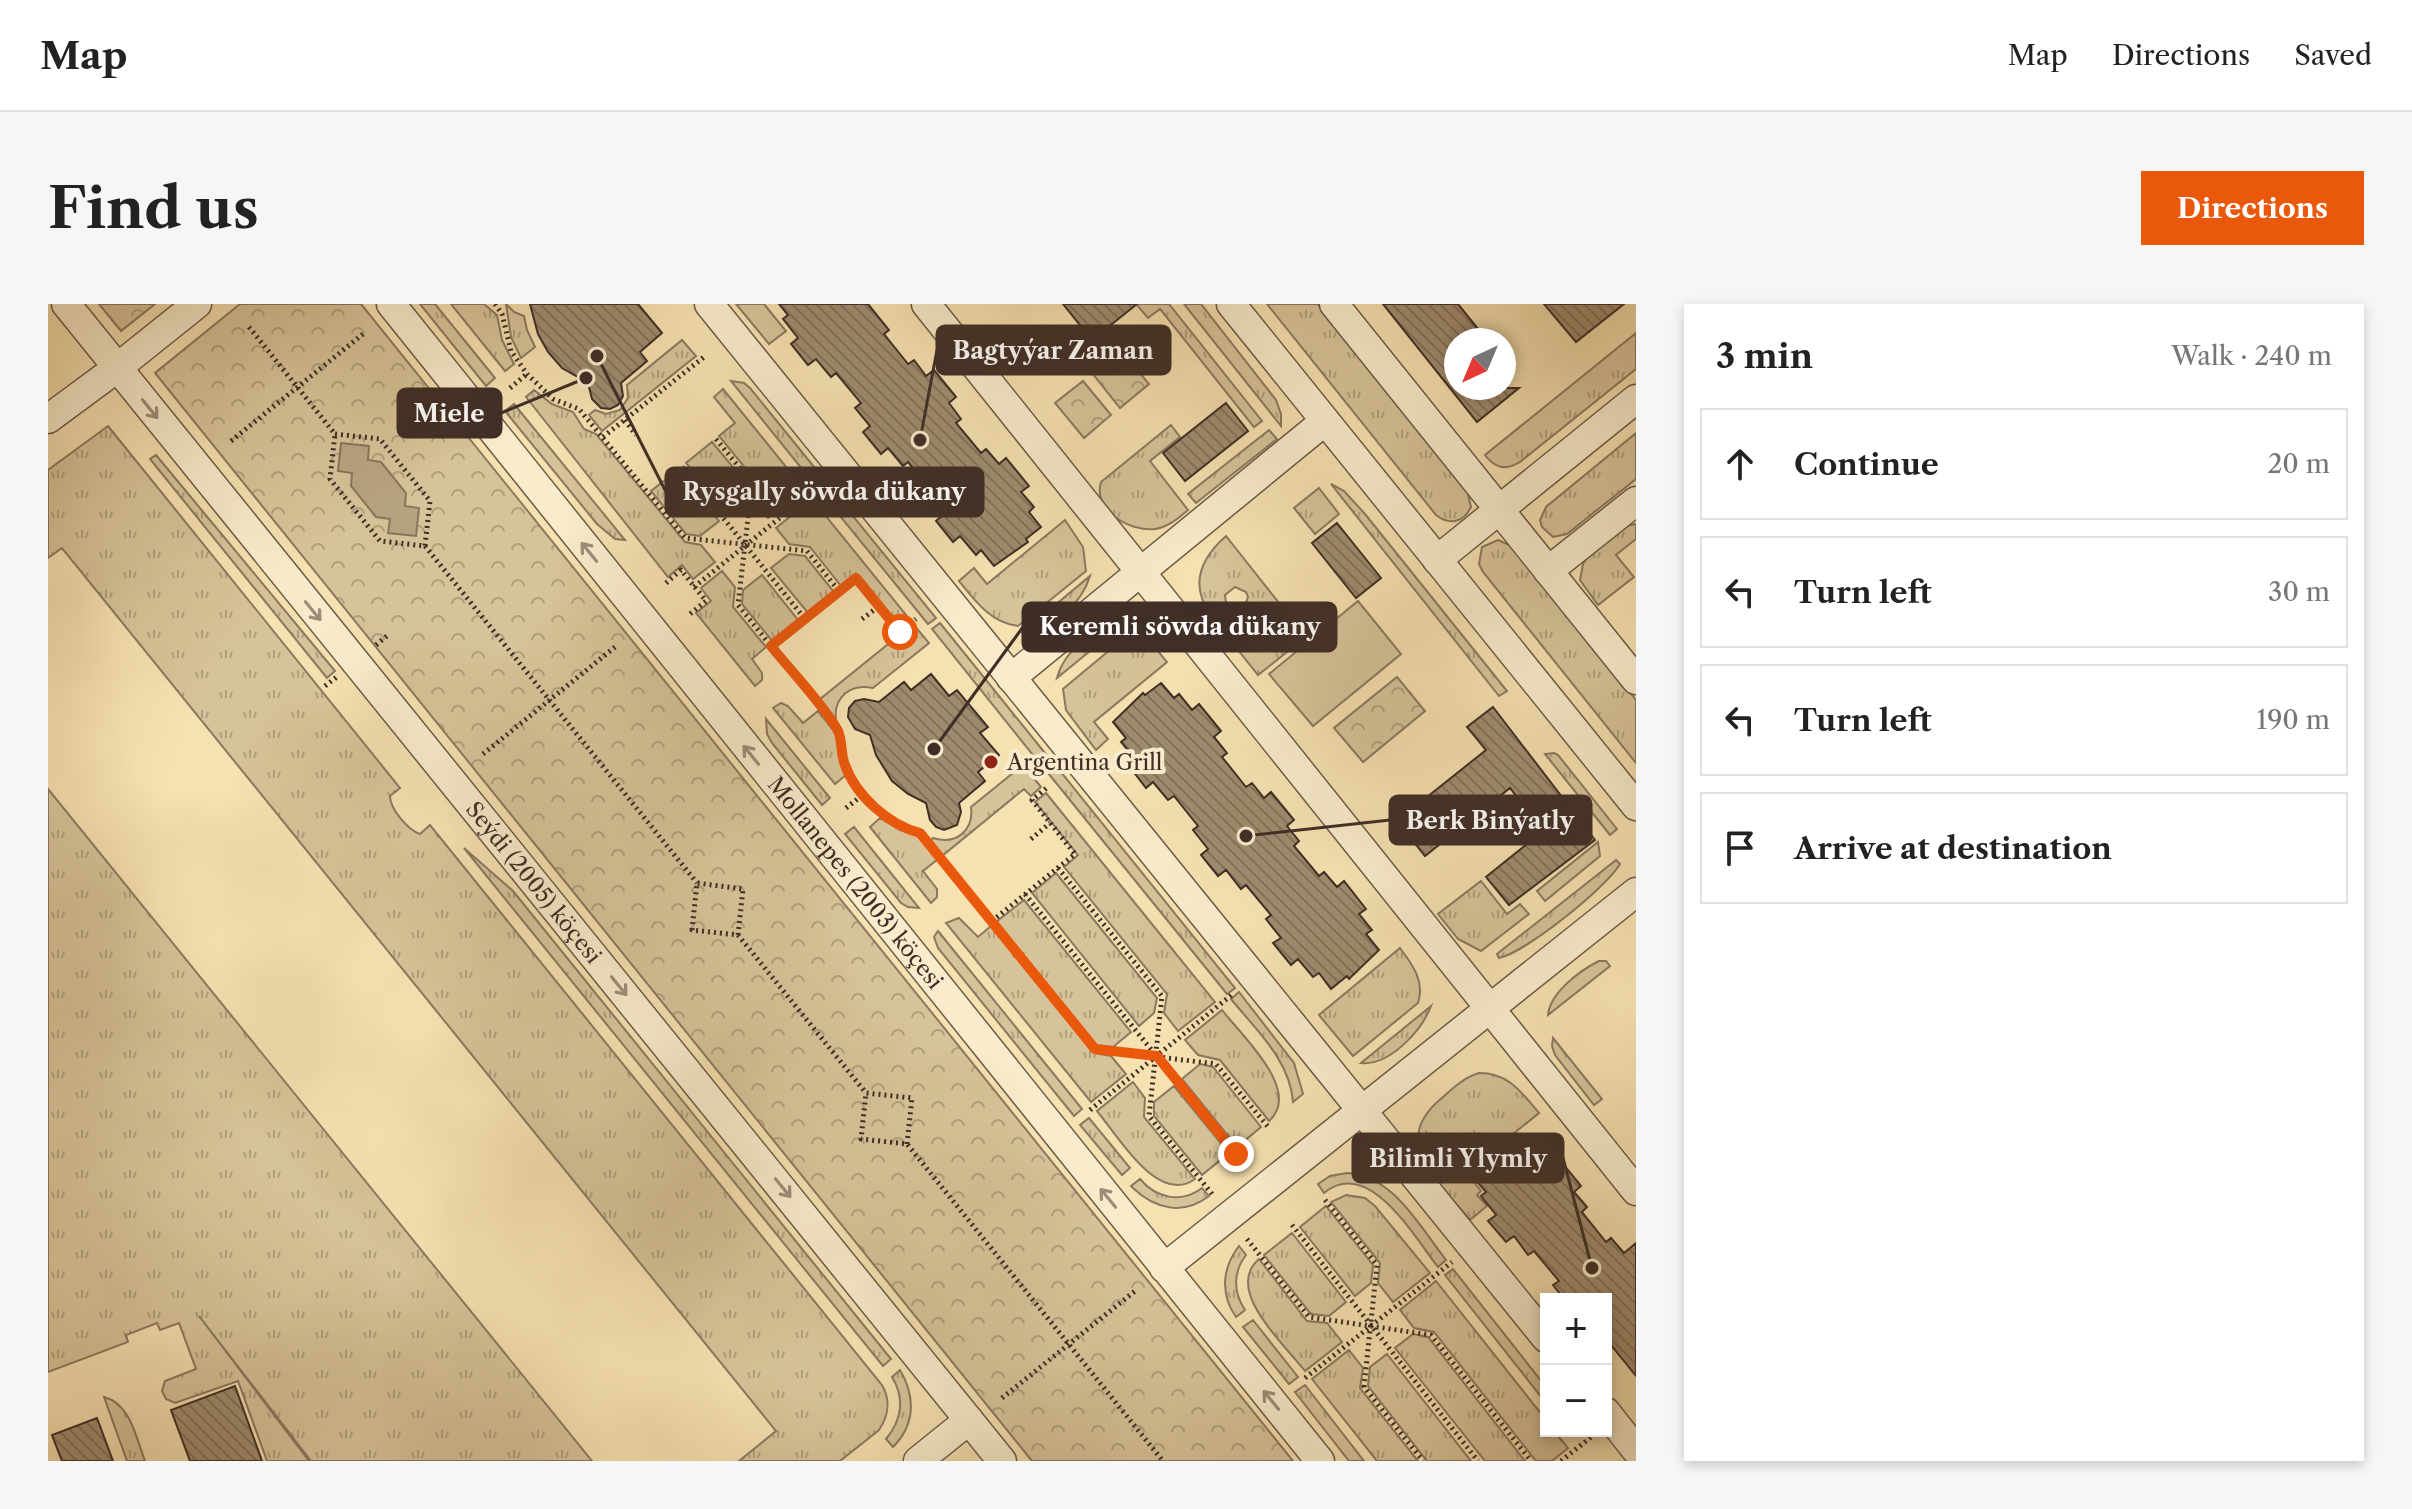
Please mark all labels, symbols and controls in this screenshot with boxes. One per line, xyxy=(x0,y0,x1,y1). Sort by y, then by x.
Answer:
text: Map xyxy=(40,32,128,79)
text: Map xyxy=(2008,38,2068,72)
text: Directions xyxy=(2112,38,2250,72)
text: Saved xyxy=(2294,38,2372,72)
button: Directions xyxy=(2141,171,2364,245)
text: Find us xyxy=(48,174,259,243)
callout: Bagtyýar Zaman xyxy=(937,326,1170,374)
north arrow xyxy=(1444,328,1516,400)
text: 3 min xyxy=(1716,335,1813,377)
text: Bagtyýar Zaman xyxy=(952,336,1154,365)
text: Walk · 240 m xyxy=(2171,340,2332,372)
callout: Miele xyxy=(398,389,501,437)
one-way arrow xyxy=(141,398,158,419)
text: Miele xyxy=(413,399,485,428)
icon: ahead xyxy=(1718,442,1762,486)
text: Continue xyxy=(1794,446,1939,483)
text: 20 m xyxy=(2267,448,2330,480)
callout: Rysgally söwda dükany xyxy=(666,468,983,516)
text: Rysgally söwda dükany xyxy=(682,477,967,506)
one-way arrow xyxy=(580,542,598,563)
icon: left xyxy=(1718,570,1762,614)
text: Turn left xyxy=(1794,574,1931,611)
text: 30 m xyxy=(2268,576,2330,608)
one-way arrow xyxy=(305,600,322,621)
callout: Keremli söwda dükany xyxy=(1023,603,1336,651)
text: Keremli söwda dükany xyxy=(1039,612,1322,641)
route start xyxy=(882,614,918,650)
icon: left xyxy=(1718,698,1762,742)
text: Turn left xyxy=(1794,702,1931,739)
text: 190 m xyxy=(2256,704,2330,736)
one-way arrow xyxy=(743,745,760,766)
place label: Argentina Grill xyxy=(1006,749,1163,776)
marker: Argentina Grill xyxy=(982,753,1000,771)
street label: Mollanepes (2003) köçesi xyxy=(762,771,949,995)
street label: Seýdi (2005) köçesi xyxy=(460,796,607,969)
callout: Berk Binýatly xyxy=(1390,796,1591,844)
text: Berk Binýatly xyxy=(1406,806,1575,835)
icon: arrive xyxy=(1718,826,1762,870)
text: Arrive at destination xyxy=(1794,830,2112,867)
one-way arrow xyxy=(610,975,628,996)
callout: Bilimli Ylymly xyxy=(1353,1134,1563,1182)
route end xyxy=(1218,1136,1254,1172)
text: Bilimli Ylymly xyxy=(1369,1144,1548,1173)
one-way arrow xyxy=(774,1177,792,1198)
one-way arrow xyxy=(1099,1188,1116,1209)
map controls xyxy=(1540,1293,1612,1437)
button: + xyxy=(1540,1293,1612,1365)
button: − xyxy=(1540,1365,1612,1437)
one-way arrow xyxy=(1262,1390,1279,1411)

